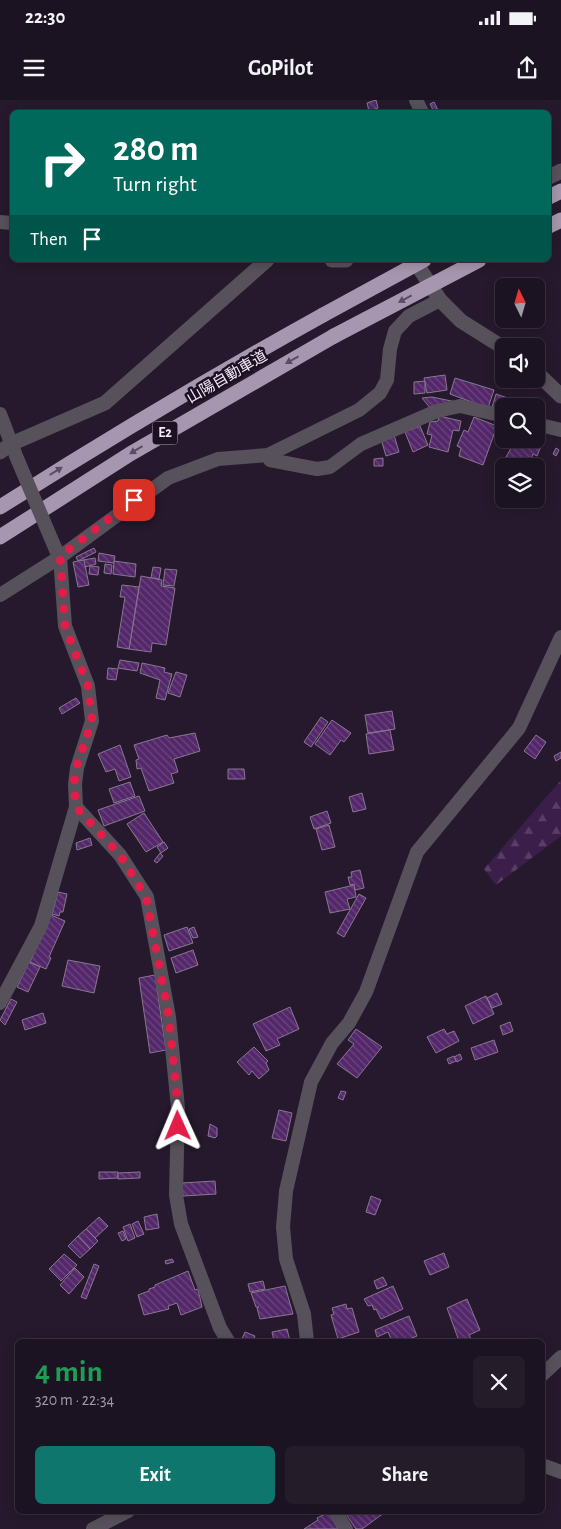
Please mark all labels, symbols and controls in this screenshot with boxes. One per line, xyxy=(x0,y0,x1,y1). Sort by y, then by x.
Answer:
text: 22:30 xyxy=(25,8,65,27)
icon: menu xyxy=(20,54,48,82)
icon: share xyxy=(513,54,541,82)
text: GoPilot xyxy=(248,57,313,79)
icon: right xyxy=(30,130,95,195)
text: 280 m xyxy=(113,132,199,167)
text: Turn right xyxy=(113,173,197,195)
icon: arrive xyxy=(78,225,106,253)
text: Then xyxy=(30,230,68,249)
north arrow xyxy=(495,278,545,328)
map controls xyxy=(495,278,545,508)
one-way arrow xyxy=(398,294,412,303)
button: sound xyxy=(495,338,545,388)
street label: 山陽自動車道 xyxy=(184,347,270,406)
one-way arrow xyxy=(284,356,299,364)
button: search xyxy=(495,398,545,448)
road number: E2 xyxy=(152,422,178,444)
one-way arrow xyxy=(130,446,143,455)
button: layers xyxy=(495,458,545,508)
one-way arrow xyxy=(49,467,63,476)
pin xyxy=(113,479,155,521)
icon: arrive xyxy=(120,486,148,514)
position arrow xyxy=(151,1099,203,1151)
button: close xyxy=(473,1356,525,1408)
text: 4 min xyxy=(35,1357,103,1387)
text: 320 m · 22:34 xyxy=(35,1392,114,1408)
button: Exit xyxy=(35,1446,275,1504)
button: Share xyxy=(285,1446,525,1504)

